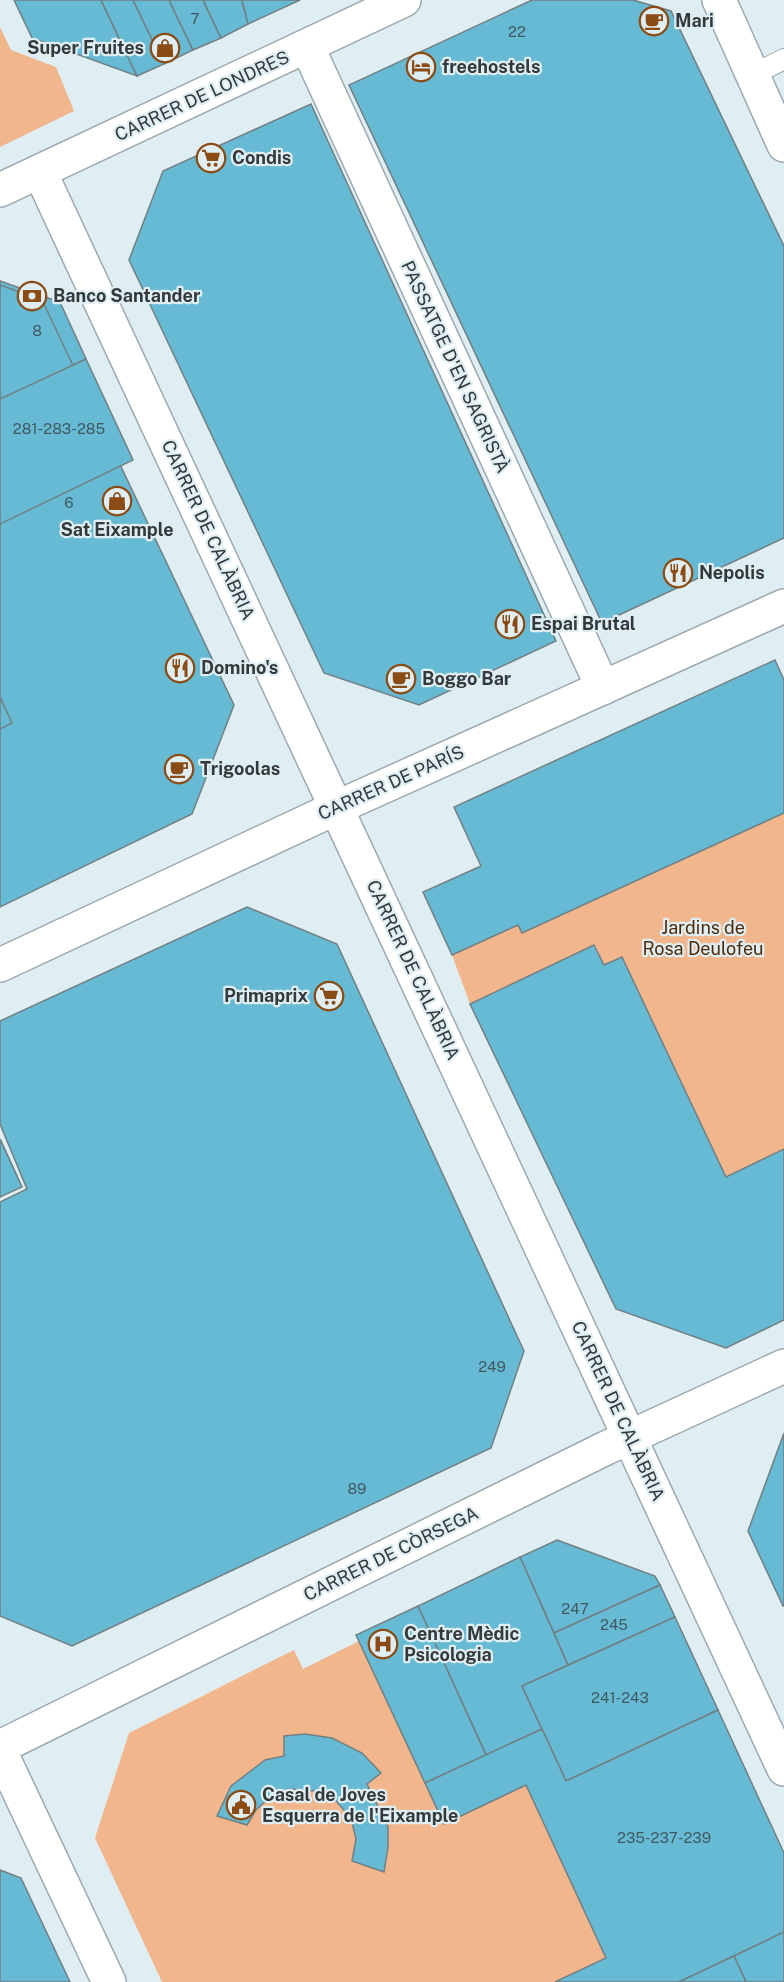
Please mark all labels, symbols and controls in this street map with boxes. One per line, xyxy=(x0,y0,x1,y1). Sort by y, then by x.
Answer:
cafe icon: Mari xyxy=(638,5,670,37)
house number: 7 xyxy=(190,10,200,27)
place label: Mari xyxy=(675,10,714,31)
house number: 22 xyxy=(508,23,526,40)
shop icon: Super Fruites xyxy=(149,32,181,64)
place label: Super Fruites xyxy=(27,37,144,58)
street label: CARRER DE LONDRES xyxy=(111,46,292,145)
hotel icon: freehostels xyxy=(405,51,437,83)
place label: freehostels xyxy=(442,56,541,77)
supermarket icon: Condis xyxy=(195,142,227,174)
place label: Condis xyxy=(232,147,291,168)
street label: PASSATGE D'EN SAGRISTÀ xyxy=(397,257,515,476)
bank icon: Banco Santander xyxy=(16,280,48,312)
place label: Banco Santander xyxy=(53,285,201,306)
house number: 8 xyxy=(32,322,42,339)
house number: 281-283-285 xyxy=(13,420,105,437)
street label: CARRER DE CALÀBRIA xyxy=(158,436,260,623)
shop icon: Sat Eixample xyxy=(101,485,133,517)
house number: 6 xyxy=(64,494,74,511)
place label: Sat Eixample xyxy=(60,519,174,540)
restaurant icon: Nepolis xyxy=(662,557,694,589)
place label: Nepolis xyxy=(699,562,765,583)
restaurant icon: Espai Brutal xyxy=(494,608,526,640)
place label: Espai Brutal xyxy=(531,613,636,634)
restaurant icon: Domino's xyxy=(164,652,196,684)
place label: Domino's xyxy=(201,657,278,678)
cafe icon: Boggo Bar xyxy=(385,663,417,695)
place label: Boggo Bar xyxy=(422,668,512,689)
street label: CARRER DE PARÍS xyxy=(314,740,467,824)
cafe icon: Trigoolas xyxy=(163,753,195,785)
place label: Trigoolas xyxy=(200,758,280,779)
street label: CARRER DE CALÀBRIA xyxy=(363,876,465,1063)
park label: Jardins de Rosa Deulofeu xyxy=(642,917,764,959)
supermarket icon: Primaprix xyxy=(313,980,345,1012)
place label: Primaprix xyxy=(224,985,308,1006)
street label: CARRER DE CALÀBRIA xyxy=(568,1317,670,1504)
house number: 249 xyxy=(478,1358,506,1375)
house number: 89 xyxy=(348,1480,366,1497)
street label: CARRER DE CÒRSEGA xyxy=(300,1501,482,1605)
house number: 247 xyxy=(561,1600,589,1617)
house number: 245 xyxy=(600,1616,628,1633)
place label: Centre Mèdic Psicologia xyxy=(404,1623,519,1665)
hospital icon: Centre Mèdic Psicologia xyxy=(367,1628,399,1660)
house number: 241-243 xyxy=(591,1689,649,1706)
place label: Casal de Joves Esquerra de l'Eixample xyxy=(262,1784,458,1826)
public building icon: Casal de Joves Esquerra de l'Eixample xyxy=(225,1789,257,1821)
house number: 235-237-239 xyxy=(617,1829,711,1846)

